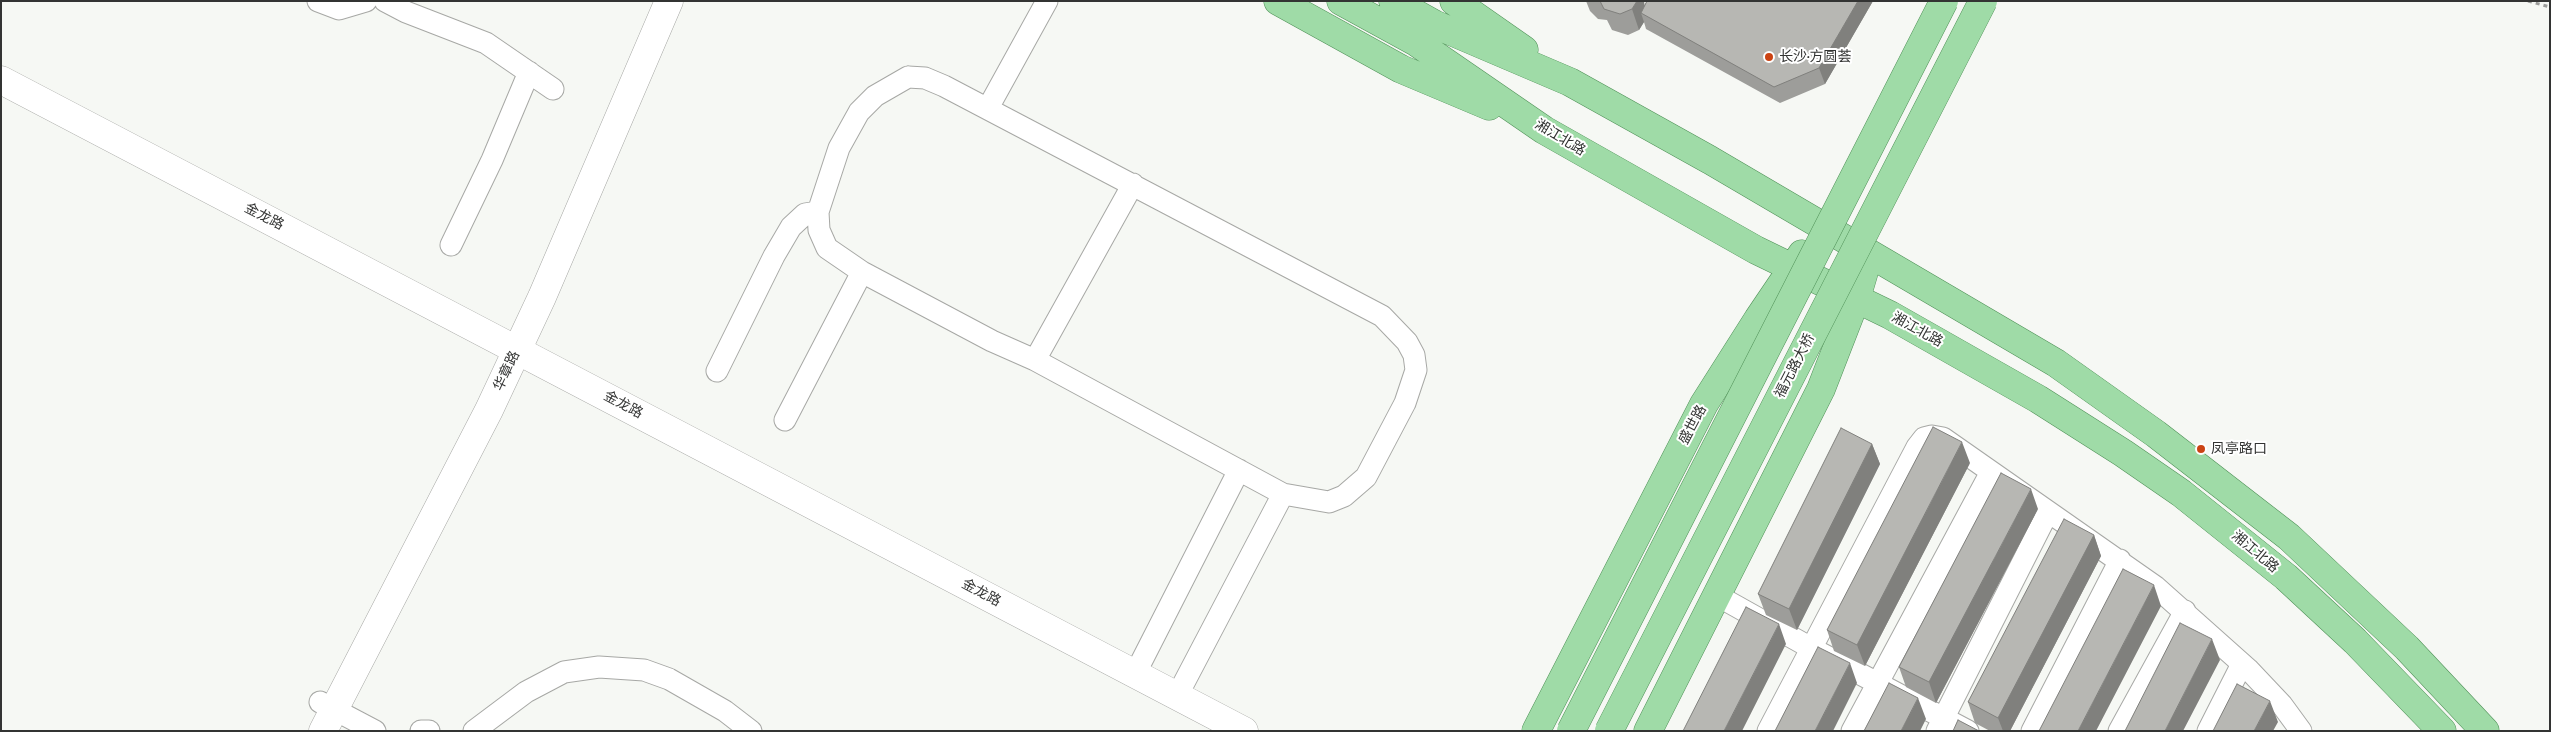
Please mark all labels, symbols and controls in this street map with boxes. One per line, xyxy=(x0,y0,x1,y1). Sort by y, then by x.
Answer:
place label: 长沙·方圆荟 xyxy=(1779,49,1852,65)
marker: 长沙·方圆荟 xyxy=(1763,51,1775,63)
street label: 湘江北路 xyxy=(1532,116,1588,160)
street label: 金龙路 xyxy=(241,200,287,234)
street label: 湘江北路 xyxy=(1888,309,1946,351)
street label: 福元路大桥 xyxy=(1772,331,1818,401)
street label: 华章路 xyxy=(491,348,523,394)
street label: 金龙路 xyxy=(601,388,645,422)
street label: 盛世路 xyxy=(1676,403,1710,447)
place label: 凤亭路口 xyxy=(2211,441,2267,457)
marker: 凤亭路口 xyxy=(2195,443,2207,455)
street label: 湘江北路 xyxy=(2228,528,2282,576)
street label: 金龙路 xyxy=(959,576,1003,610)

